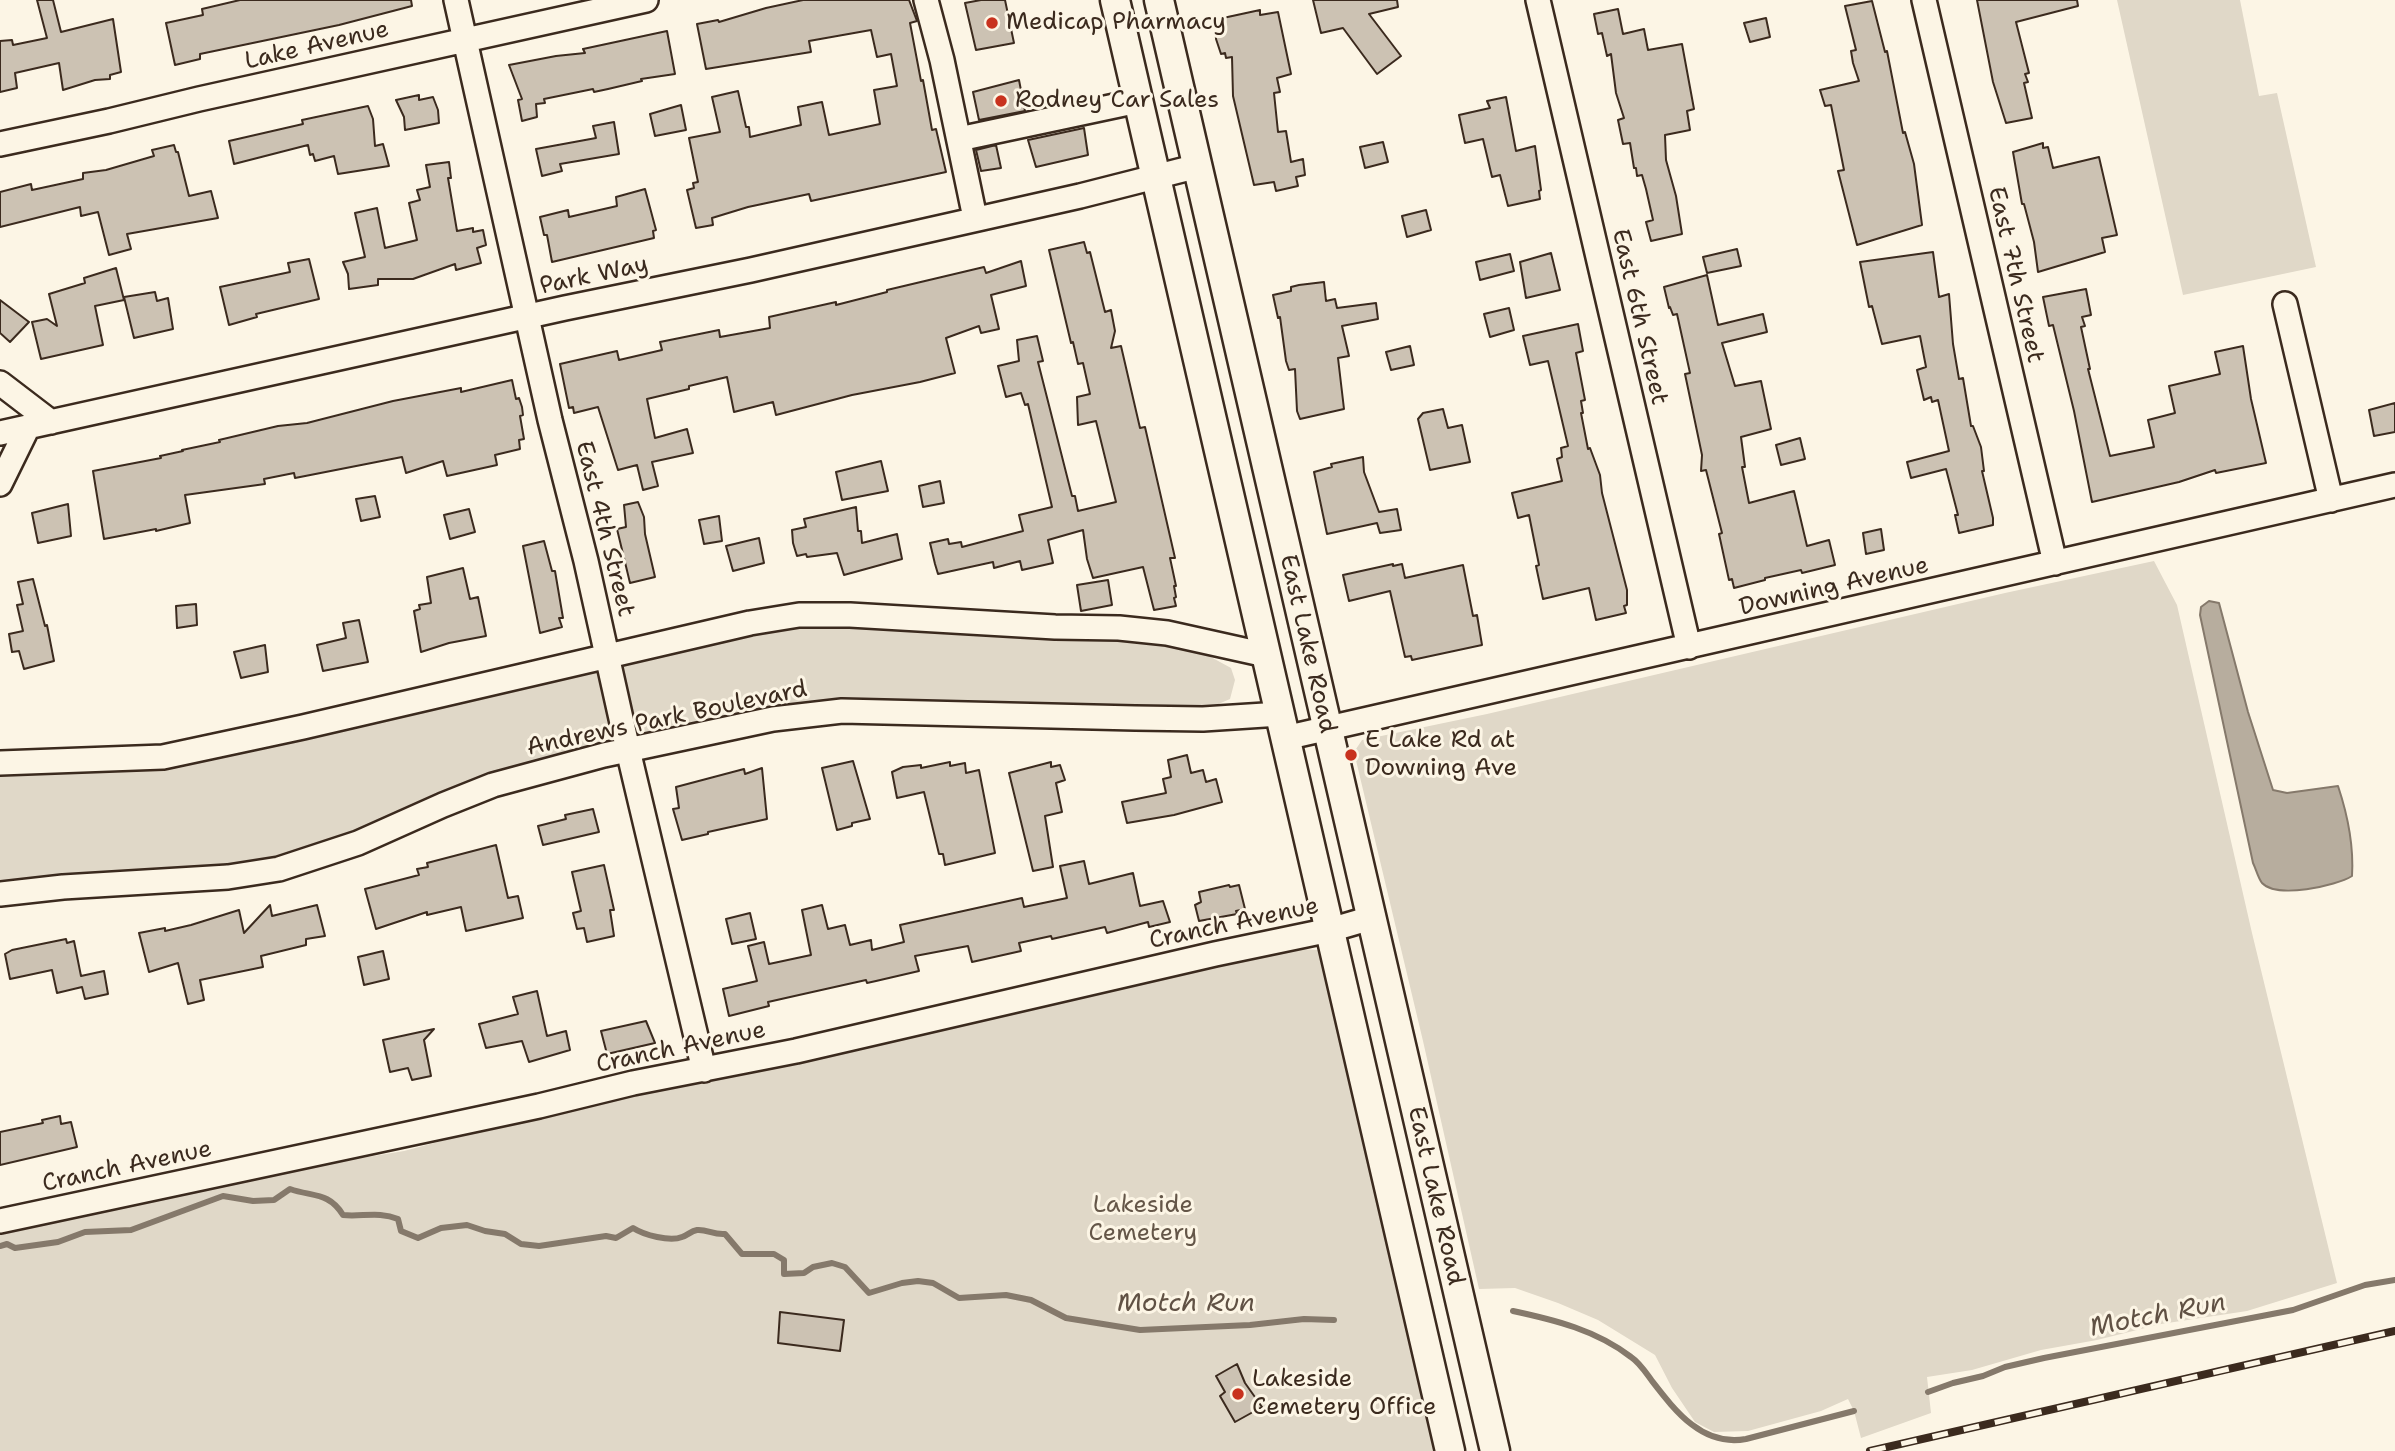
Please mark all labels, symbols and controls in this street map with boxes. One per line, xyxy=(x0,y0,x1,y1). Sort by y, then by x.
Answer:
place label: Medicap Pharmacy xyxy=(1006,9,1226,37)
street label: Lake Avenue xyxy=(242,15,392,77)
marker: Medicap Pharmacy xyxy=(984,15,1000,31)
place label: Rodney Car Sales xyxy=(1015,87,1219,115)
marker: Rodney Car Sales xyxy=(993,93,1009,109)
street label: East 7th Street xyxy=(1981,184,2049,366)
street label: East 6th Street xyxy=(1605,226,1673,408)
street label: Park Way xyxy=(537,250,651,302)
street label: East 4th Street xyxy=(568,438,640,620)
street label: Downing Avenue xyxy=(1736,551,1932,623)
street label: East Lake Road xyxy=(1272,552,1342,736)
street label: Andrews Park Boulevard xyxy=(524,675,810,763)
place label: E Lake Rd at Downing Ave xyxy=(1365,727,1517,783)
marker: E Lake Rd at Downing Ave xyxy=(1343,747,1359,763)
street label: Cranch Avenue xyxy=(1147,892,1321,956)
street label: Cranch Avenue xyxy=(594,1016,768,1080)
street label: East Lake Road xyxy=(1400,1104,1470,1288)
street label: Cranch Avenue xyxy=(40,1135,214,1199)
park label: Lakeside Cemetery xyxy=(1089,1192,1197,1248)
water label: Motch Run xyxy=(1117,1288,1255,1320)
water label: Motch Run xyxy=(2087,1288,2229,1344)
place label: Lakeside Cemetery Office xyxy=(1252,1366,1437,1422)
marker: Lakeside Cemetery Office xyxy=(1230,1386,1246,1402)

